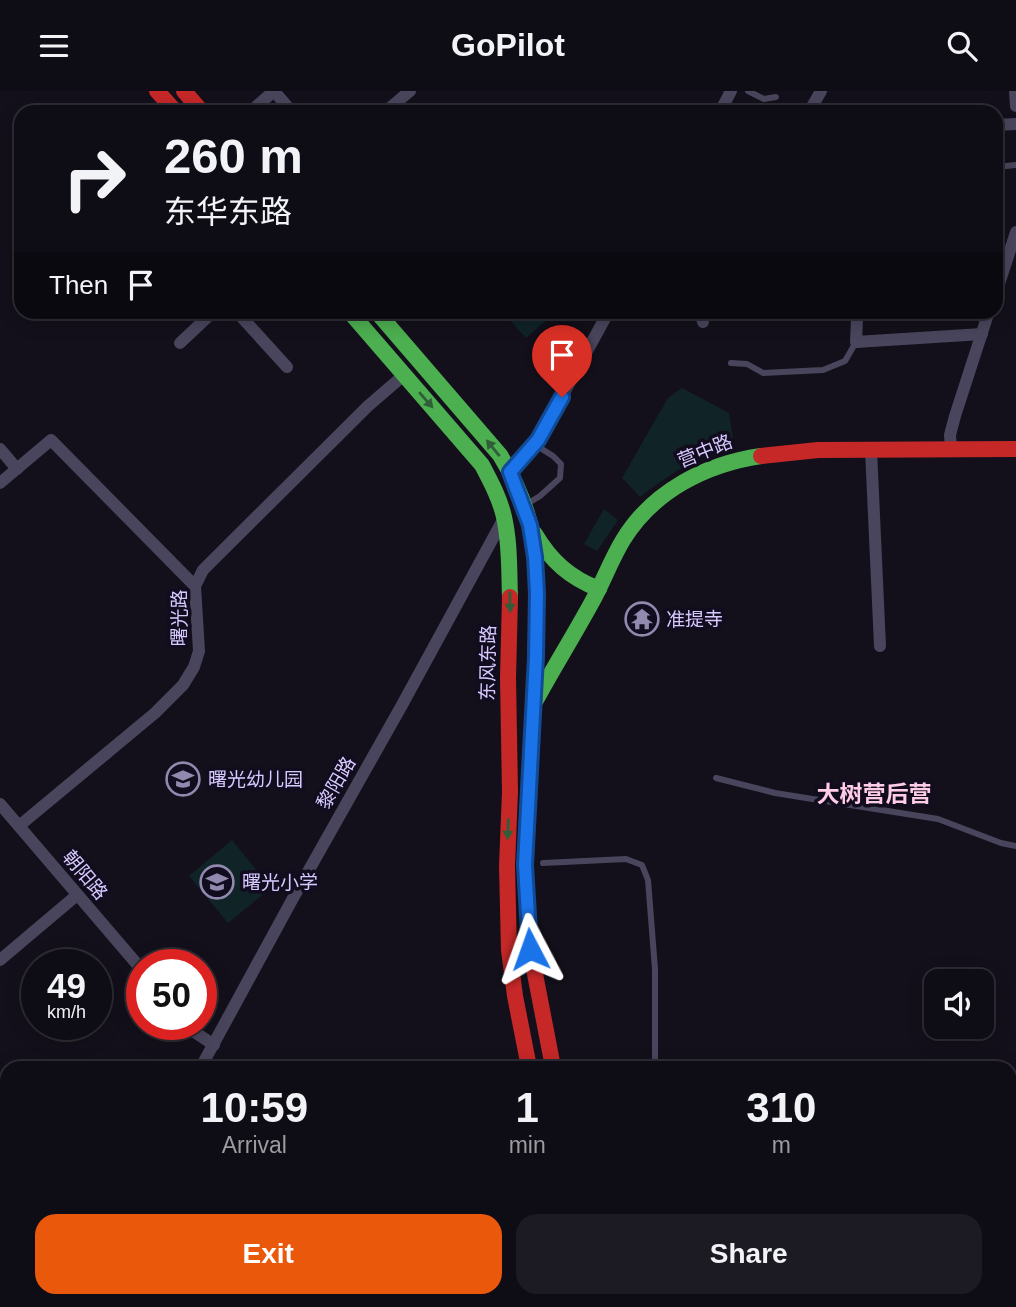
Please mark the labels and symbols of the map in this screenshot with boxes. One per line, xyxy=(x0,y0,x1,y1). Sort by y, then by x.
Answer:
pin xyxy=(532,325,592,397)
one-way arrow xyxy=(418,391,434,409)
street label: 营中路 xyxy=(675,431,735,471)
one-way arrow xyxy=(486,439,501,457)
street label: 曙光路 xyxy=(169,589,190,647)
one-way arrow xyxy=(504,591,516,613)
temple icon: 准提寺 xyxy=(623,600,661,638)
place label: 准提寺 xyxy=(666,609,723,630)
street label: 东风东路 xyxy=(477,625,499,701)
street label: 黎阳路 xyxy=(313,753,359,813)
school or university icon: 曙光幼儿园 xyxy=(164,760,202,798)
place label: 曙光幼儿园 xyxy=(208,769,303,790)
district label: 大树营后营 xyxy=(817,781,932,807)
one-way arrow xyxy=(503,818,514,840)
street label: 朝阳路 xyxy=(59,846,111,904)
school or university icon: 曙光小学 xyxy=(198,863,236,901)
place label: 曙光小学 xyxy=(242,872,318,893)
position arrow xyxy=(493,912,567,986)
speed limit sign: 50 xyxy=(126,949,217,1040)

